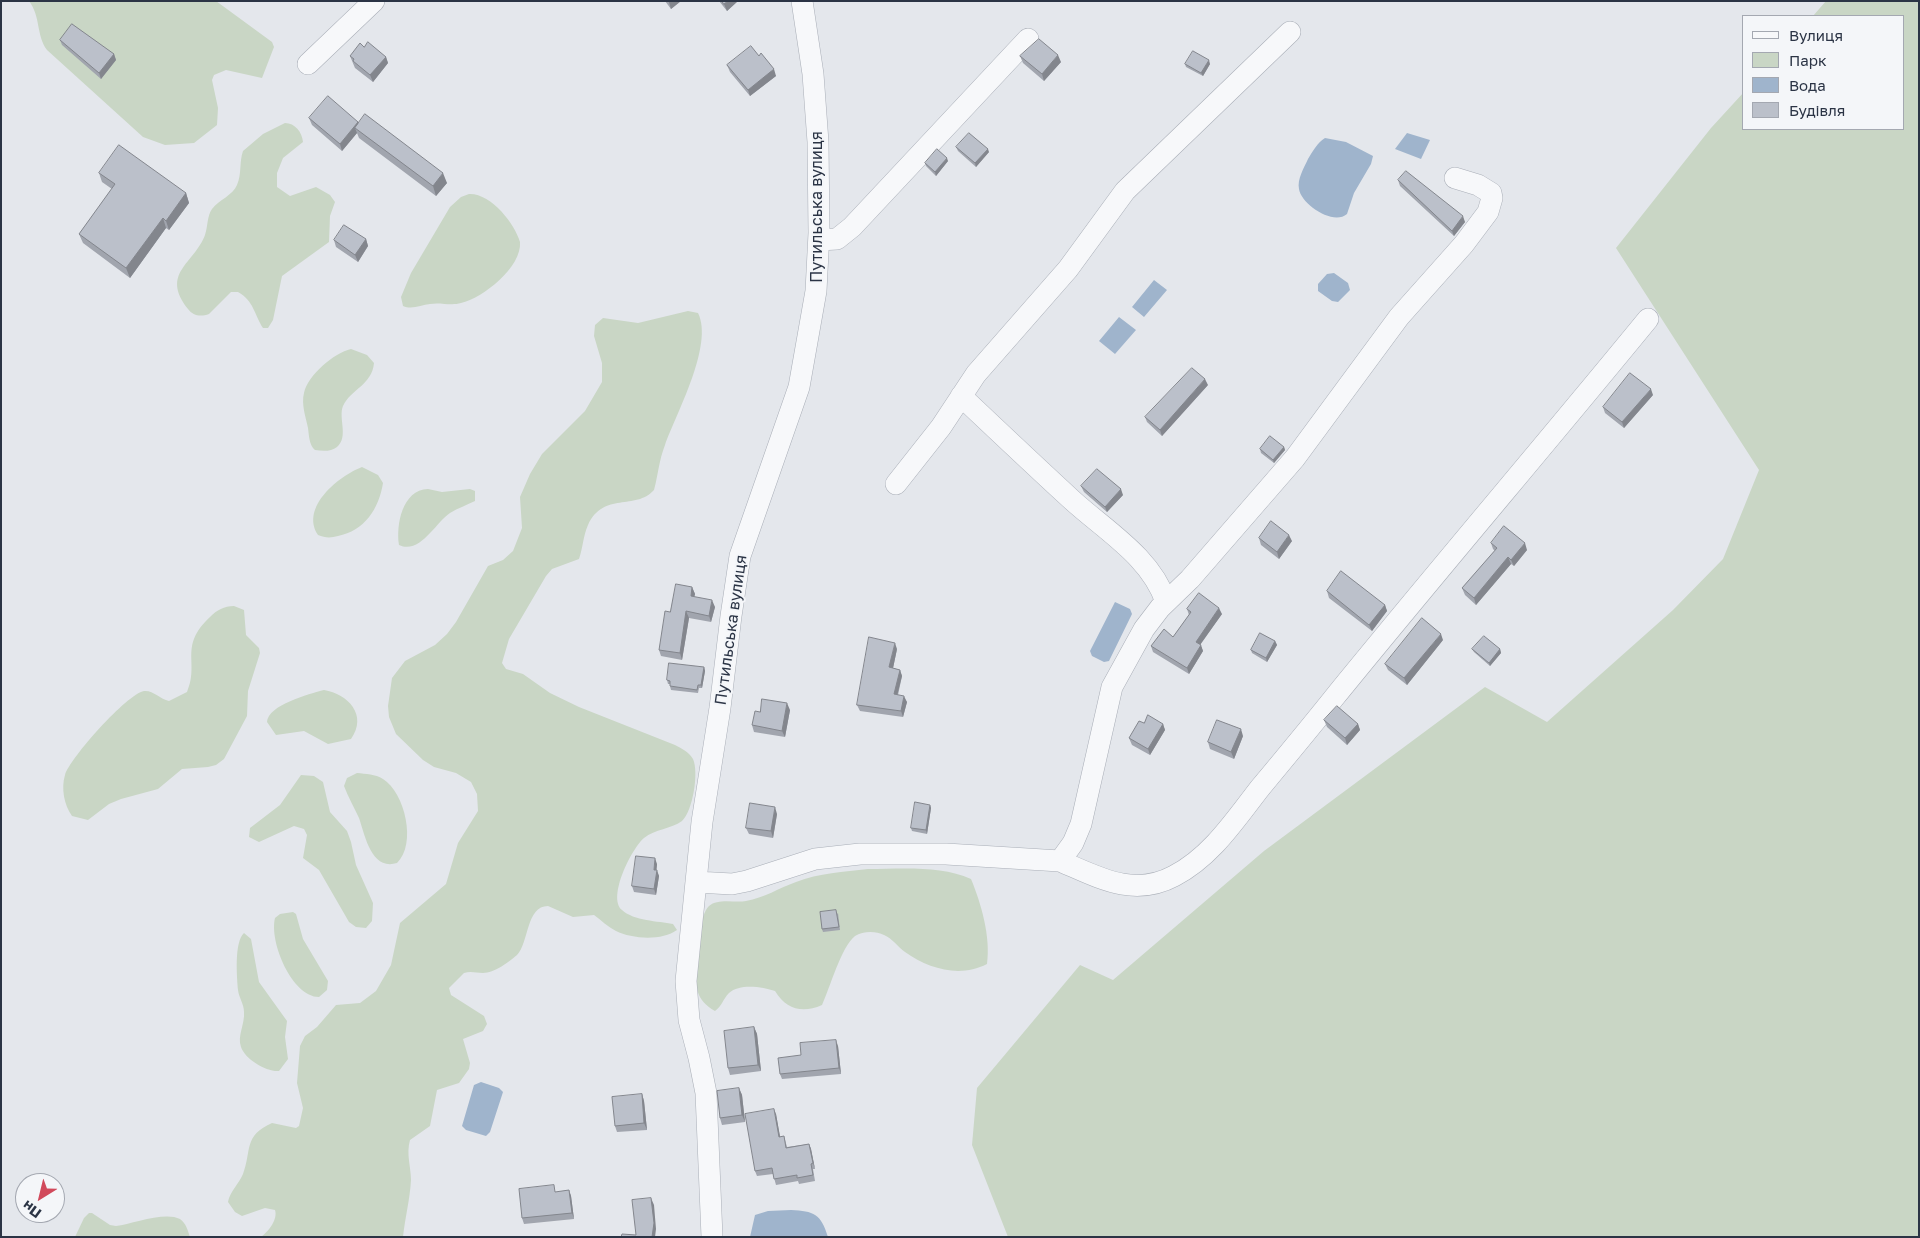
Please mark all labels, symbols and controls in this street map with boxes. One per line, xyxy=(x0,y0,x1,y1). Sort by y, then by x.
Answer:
legend xyxy=(1742,15,1905,130)
text: Вулиця xyxy=(1789,26,1843,44)
text: Парк xyxy=(1789,51,1827,69)
text: Вода xyxy=(1789,76,1826,94)
text: Будівля xyxy=(1789,101,1845,119)
street label: Путильська вулиця xyxy=(807,131,827,283)
street label: Путильська вулиця xyxy=(711,554,751,706)
north arrow xyxy=(15,1173,65,1223)
text: Пн xyxy=(19,1197,44,1222)

